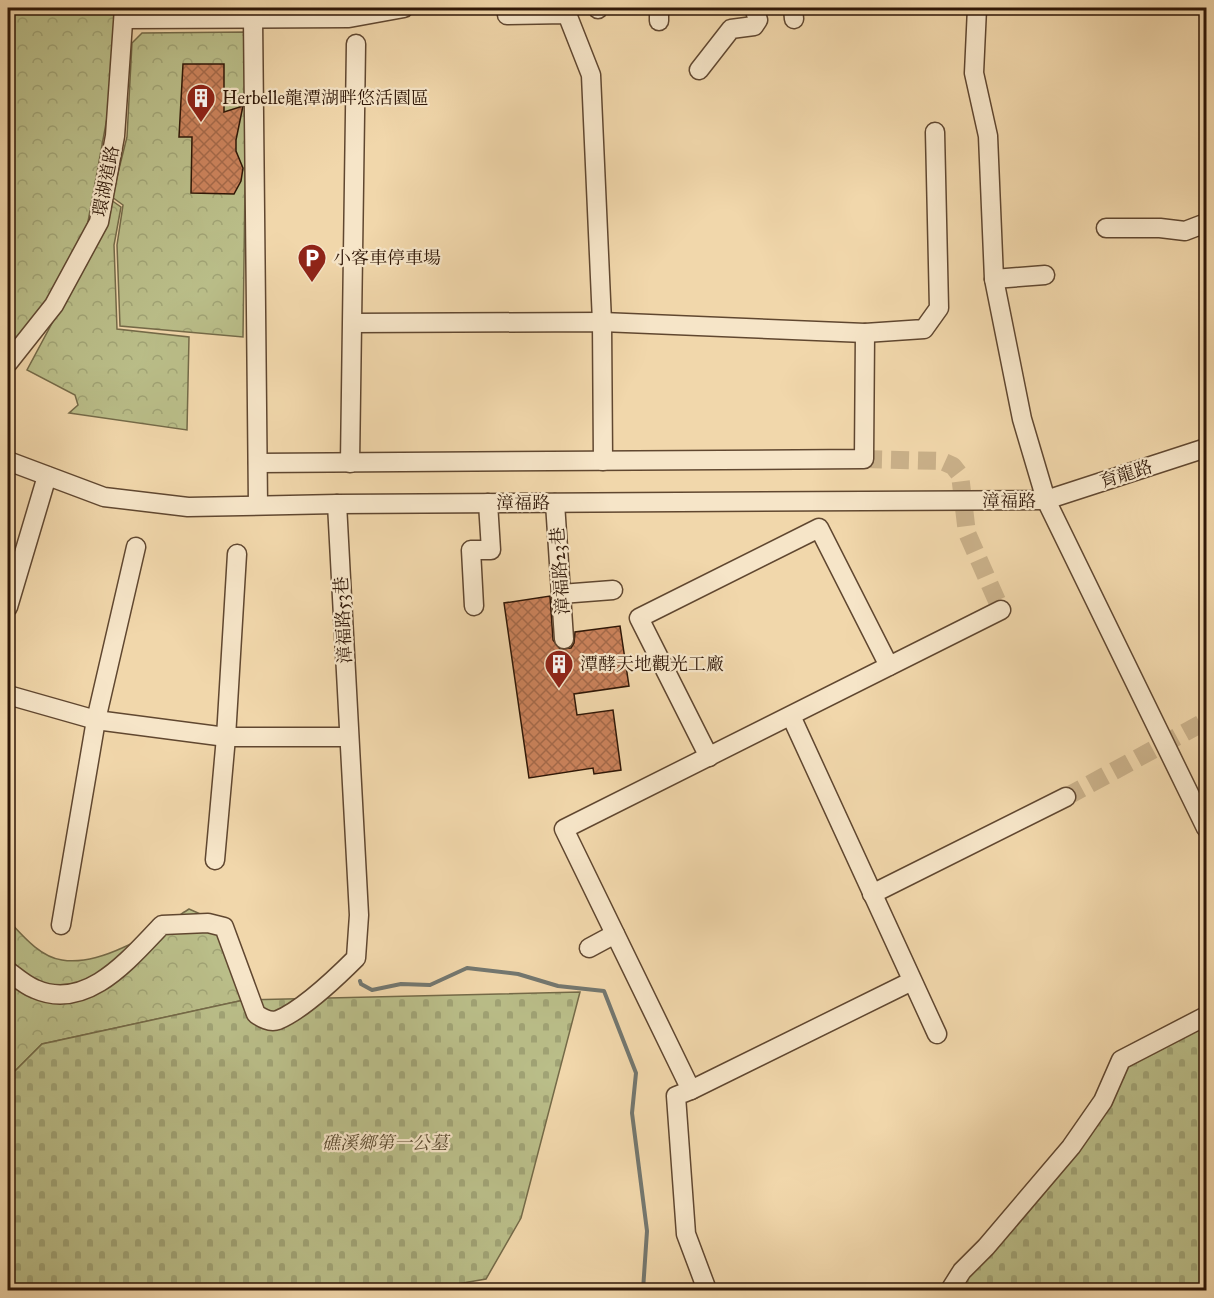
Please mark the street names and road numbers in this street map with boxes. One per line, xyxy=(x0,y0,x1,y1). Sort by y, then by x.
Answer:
street label: 環湖道路 xyxy=(88,144,124,218)
street label: 育龍路 xyxy=(1097,455,1155,493)
street label: 漳福路 xyxy=(982,490,1036,512)
street label: 漳福路 xyxy=(496,492,550,514)
street label: 漳福路23巷 xyxy=(546,526,574,616)
street label: 漳福路53巷 xyxy=(330,576,356,664)

